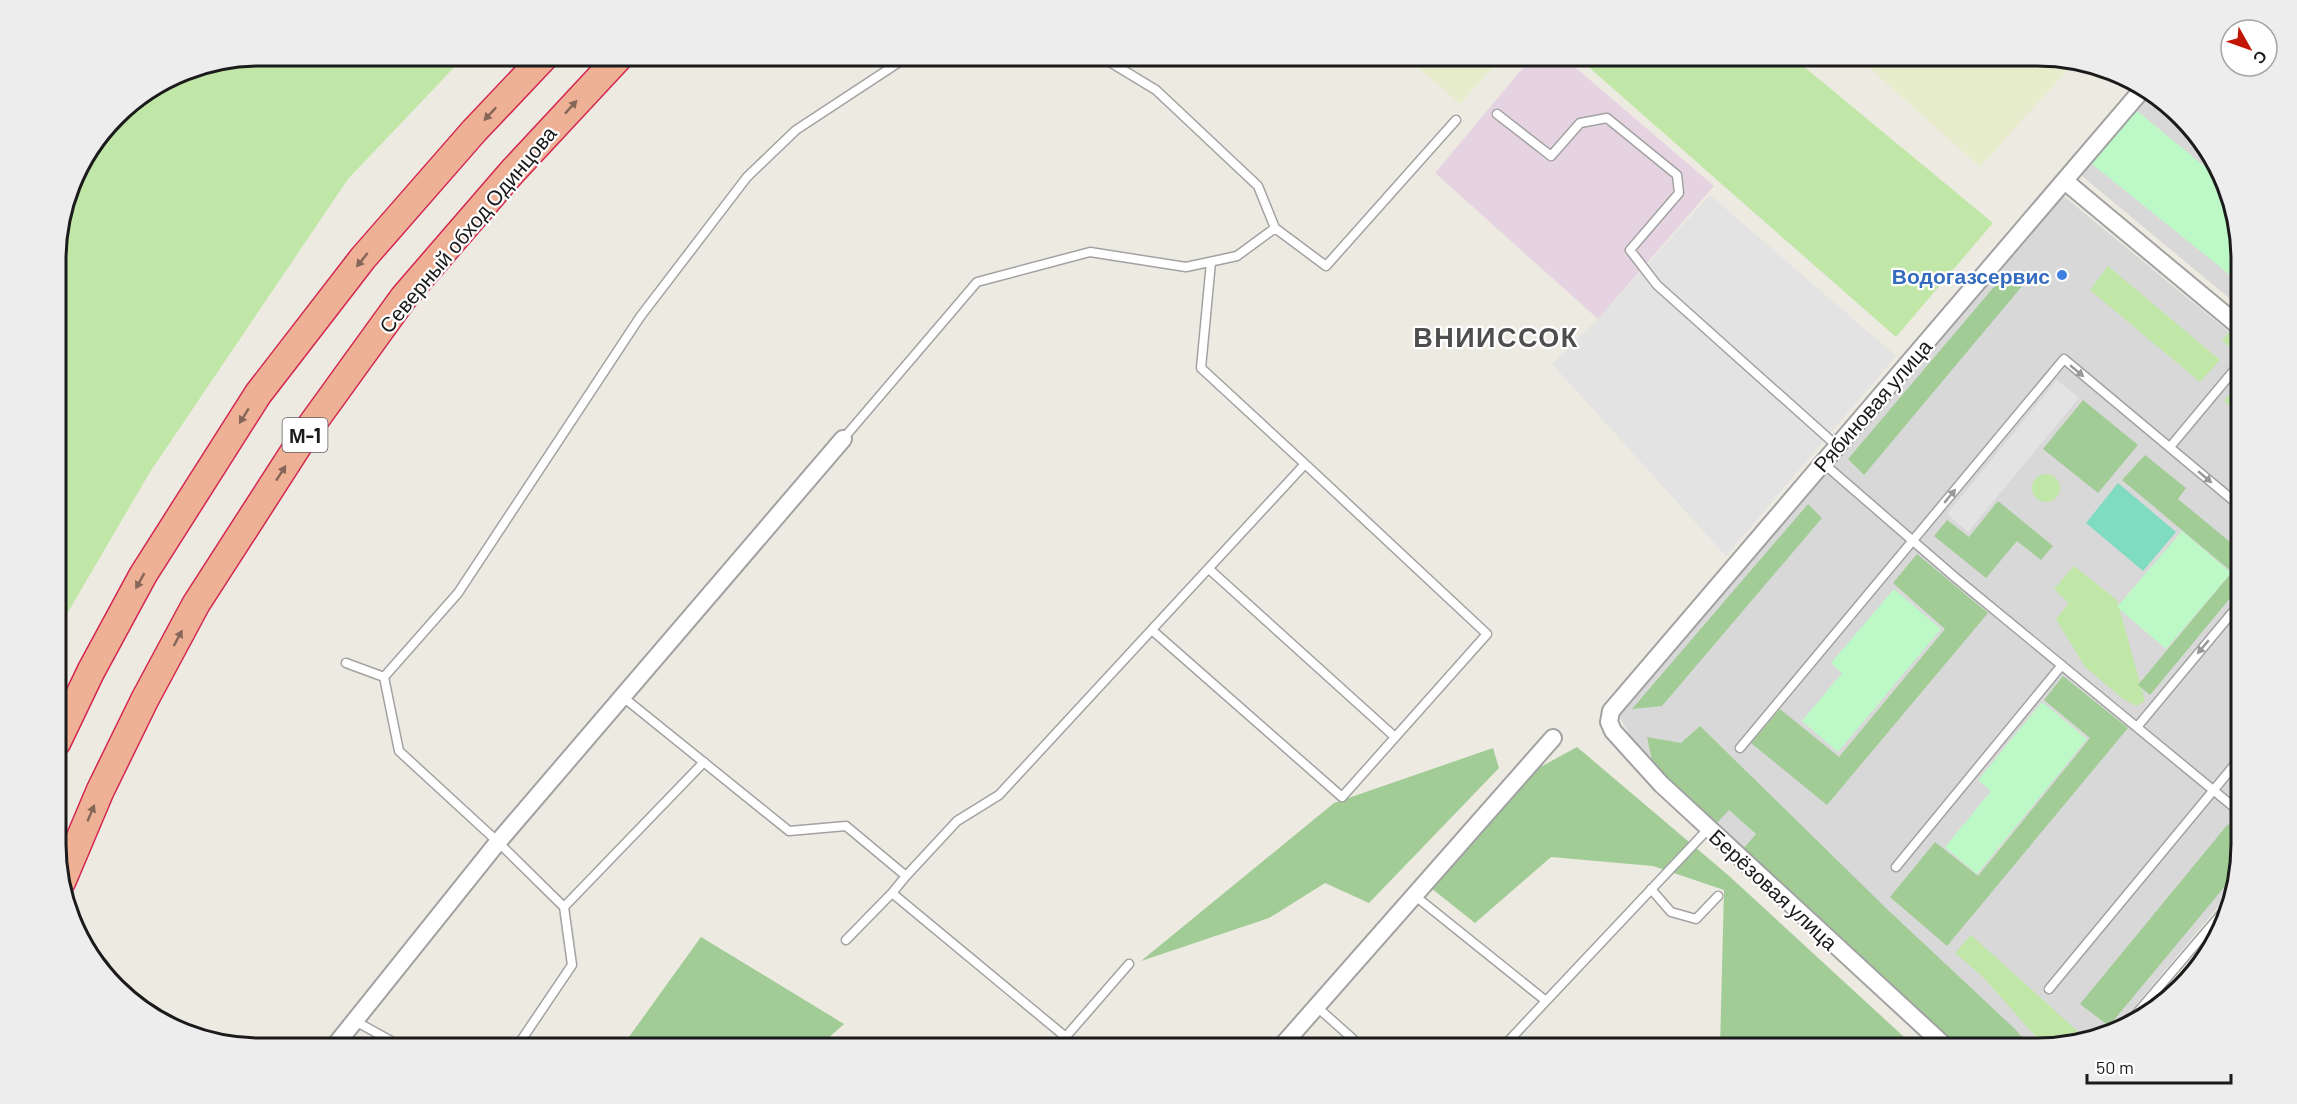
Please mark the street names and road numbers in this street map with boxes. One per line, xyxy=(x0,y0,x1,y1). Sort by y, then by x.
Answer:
street label: Северный обход Одинцова xyxy=(373,120,561,337)
street label: Рябиновая улица xyxy=(1808,333,1937,476)
road number: М-1 xyxy=(282,418,328,452)
street label: Берёзовая улица xyxy=(1705,823,1843,955)

